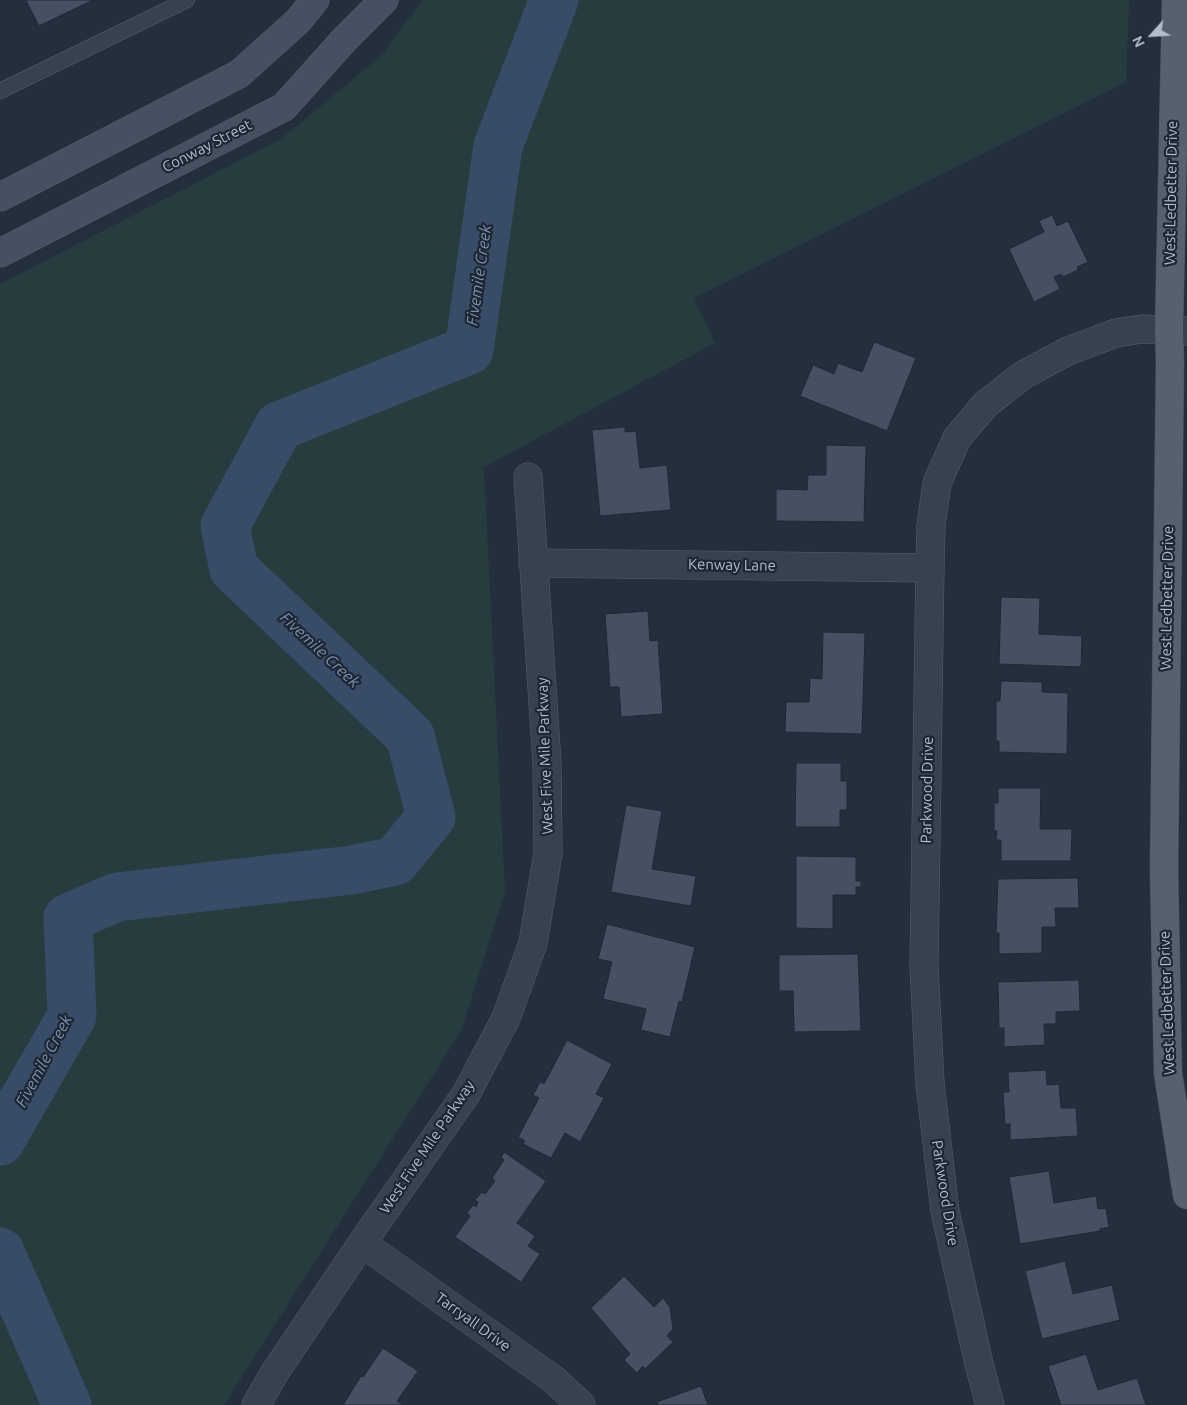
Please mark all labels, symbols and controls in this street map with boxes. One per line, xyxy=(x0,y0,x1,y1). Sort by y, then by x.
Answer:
north arrow xyxy=(1127,10,1177,60)
text: N xyxy=(1129,33,1148,50)
street label: Conway Street xyxy=(159,116,255,176)
street label: West Ledbetter Drive xyxy=(1161,121,1181,265)
water label: Fivemile Creek xyxy=(462,223,496,327)
street label: West Ledbetter Drive xyxy=(1157,526,1177,670)
street label: Kenway Lane xyxy=(688,555,776,575)
water label: Fivemile Creek xyxy=(276,608,364,692)
street label: West Five Mile Parkway xyxy=(533,677,557,835)
street label: Parkwood Drive xyxy=(917,737,937,843)
street label: West Ledbetter Drive xyxy=(1155,931,1179,1075)
water label: Fivemile Creek xyxy=(12,1011,76,1111)
street label: West Five Mile Parkway xyxy=(376,1077,478,1217)
street label: Parkwood Drive xyxy=(928,1139,962,1247)
street label: Tarryall Drive xyxy=(432,1289,514,1355)

